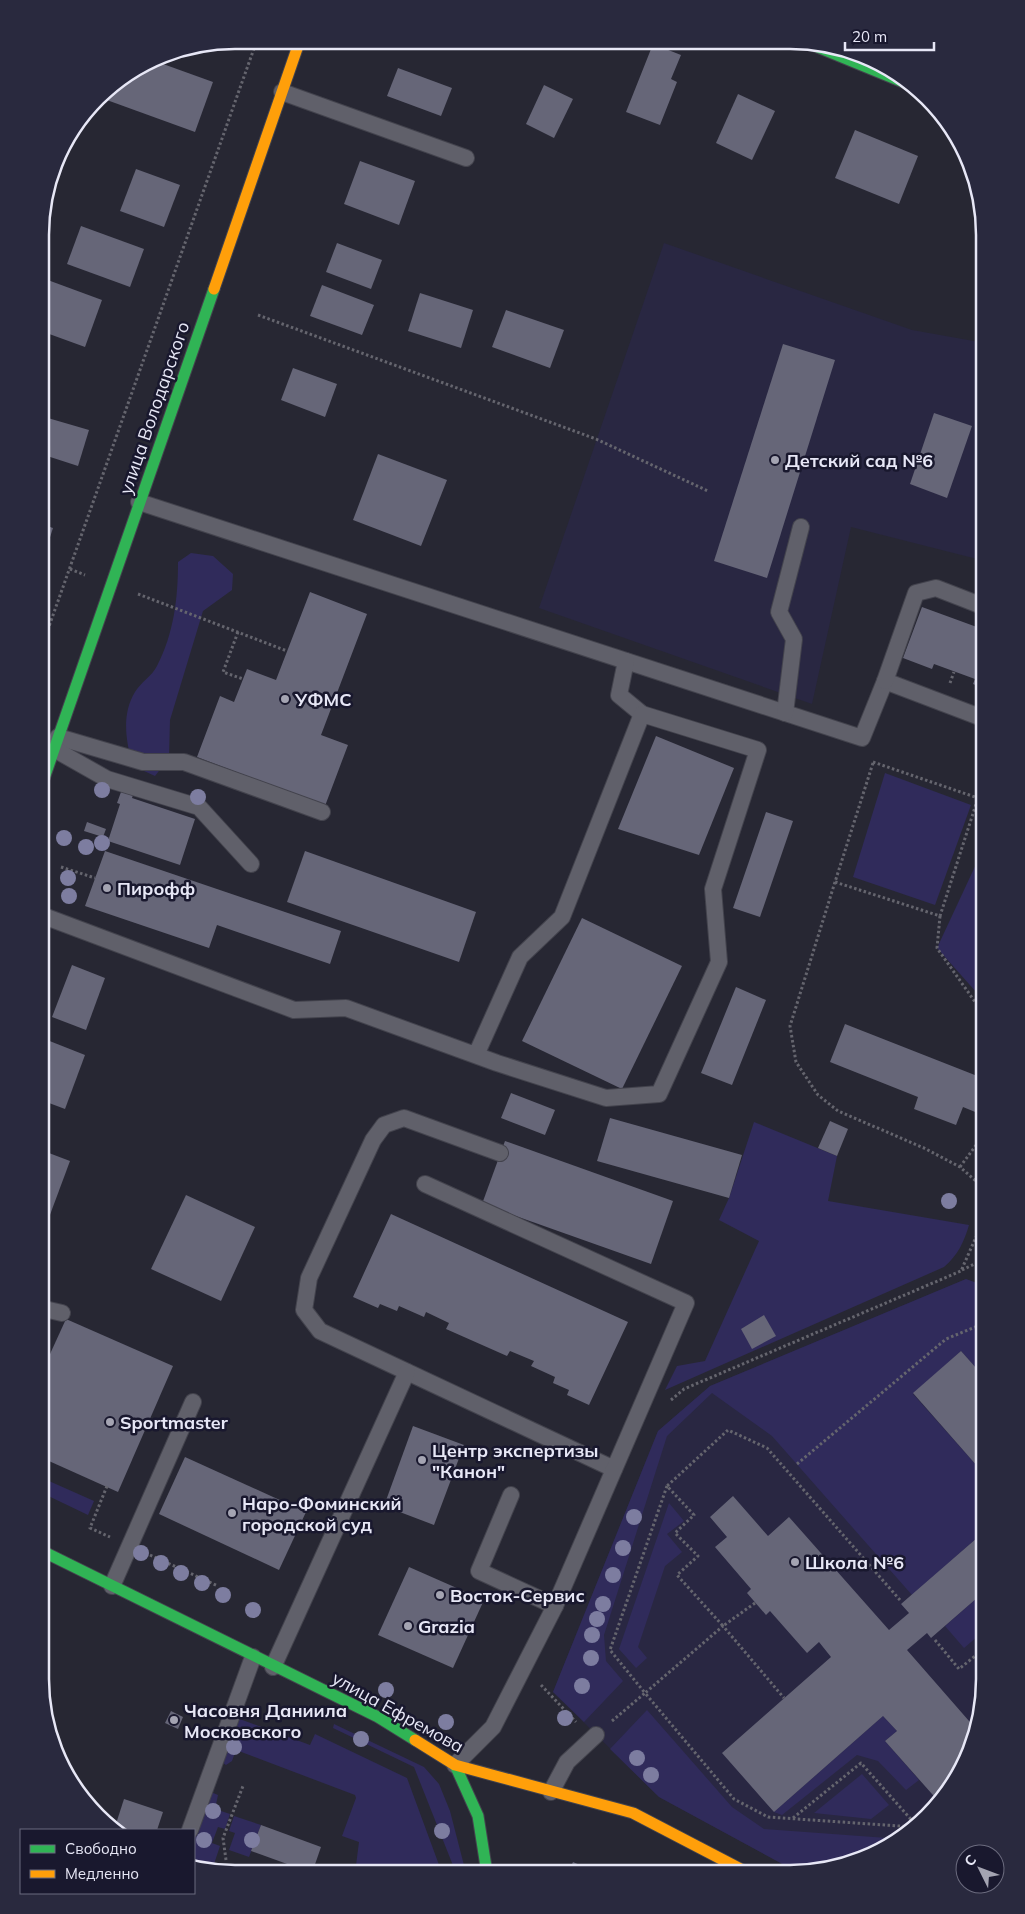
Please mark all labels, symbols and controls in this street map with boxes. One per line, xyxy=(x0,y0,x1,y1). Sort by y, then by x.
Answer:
scale bar xyxy=(845,20,934,52)
text: 20 m xyxy=(852,27,887,46)
street label: улица Володарского xyxy=(114,319,194,497)
place label: Детский сад №6 xyxy=(785,449,933,472)
marker: Детский сад №6 xyxy=(769,454,781,466)
place label: УФМС xyxy=(294,688,352,711)
marker: УФМС xyxy=(279,693,291,705)
place label: Пирофф xyxy=(117,877,195,900)
marker: Пирофф xyxy=(101,882,113,894)
place label: Sportmaster xyxy=(120,1411,229,1434)
marker: Sportmaster xyxy=(104,1416,116,1428)
place label: Центр экспертизы "Канон" xyxy=(432,1439,598,1483)
marker: Центр экспертизы "Канон" xyxy=(416,1454,428,1466)
place label: Наро-Фоминский городской суд xyxy=(242,1492,402,1536)
marker: Наро-Фоминский городской суд xyxy=(226,1507,238,1519)
place label: Школа №6 xyxy=(805,1551,904,1574)
marker: Школа №6 xyxy=(789,1556,801,1568)
place label: Восток-Сервис xyxy=(450,1584,585,1607)
marker: Восток-Сервис xyxy=(434,1589,446,1601)
place label: Grazia xyxy=(418,1615,475,1638)
marker: Grazia xyxy=(402,1620,414,1632)
street label: улица Ефремова xyxy=(328,1666,468,1758)
place label: Часовня Даниила Московского xyxy=(184,1699,347,1743)
marker: Часовня Даниила Московского xyxy=(168,1714,180,1726)
legend xyxy=(20,1829,195,1894)
text: Свободно xyxy=(65,1839,137,1858)
north arrow xyxy=(955,1844,1005,1894)
text: С xyxy=(960,1851,980,1870)
text: Медленно xyxy=(65,1864,139,1883)

